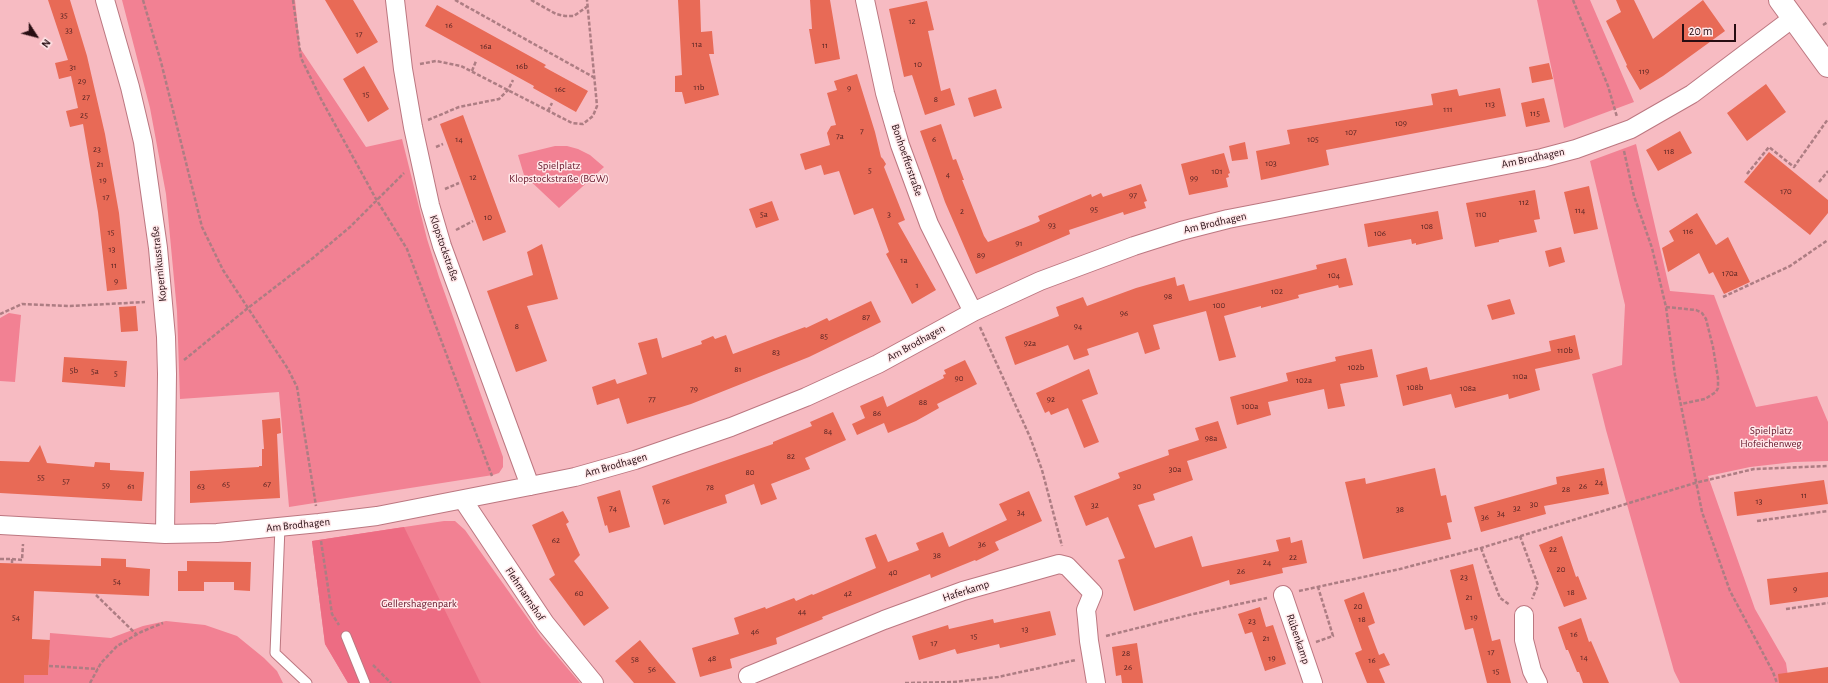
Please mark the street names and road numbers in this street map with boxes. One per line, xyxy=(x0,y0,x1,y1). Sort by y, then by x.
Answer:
street label: Bonhoefferstraße xyxy=(889,122,925,198)
street label: Am Brodhagen xyxy=(1500,145,1566,171)
street label: Am Brodhagen xyxy=(1182,209,1248,237)
street label: Klopstockstraße xyxy=(427,213,461,283)
street label: Kopernikusstraße xyxy=(148,226,170,302)
street label: Am Brodhagen xyxy=(885,322,947,364)
street label: Am Brodhagen xyxy=(583,450,649,480)
street label: Am Brodhagen xyxy=(265,515,331,535)
street label: Flehmannshof xyxy=(502,565,548,623)
street label: Haferkamp xyxy=(941,577,991,605)
street label: Rübenkamp xyxy=(1283,612,1313,666)

